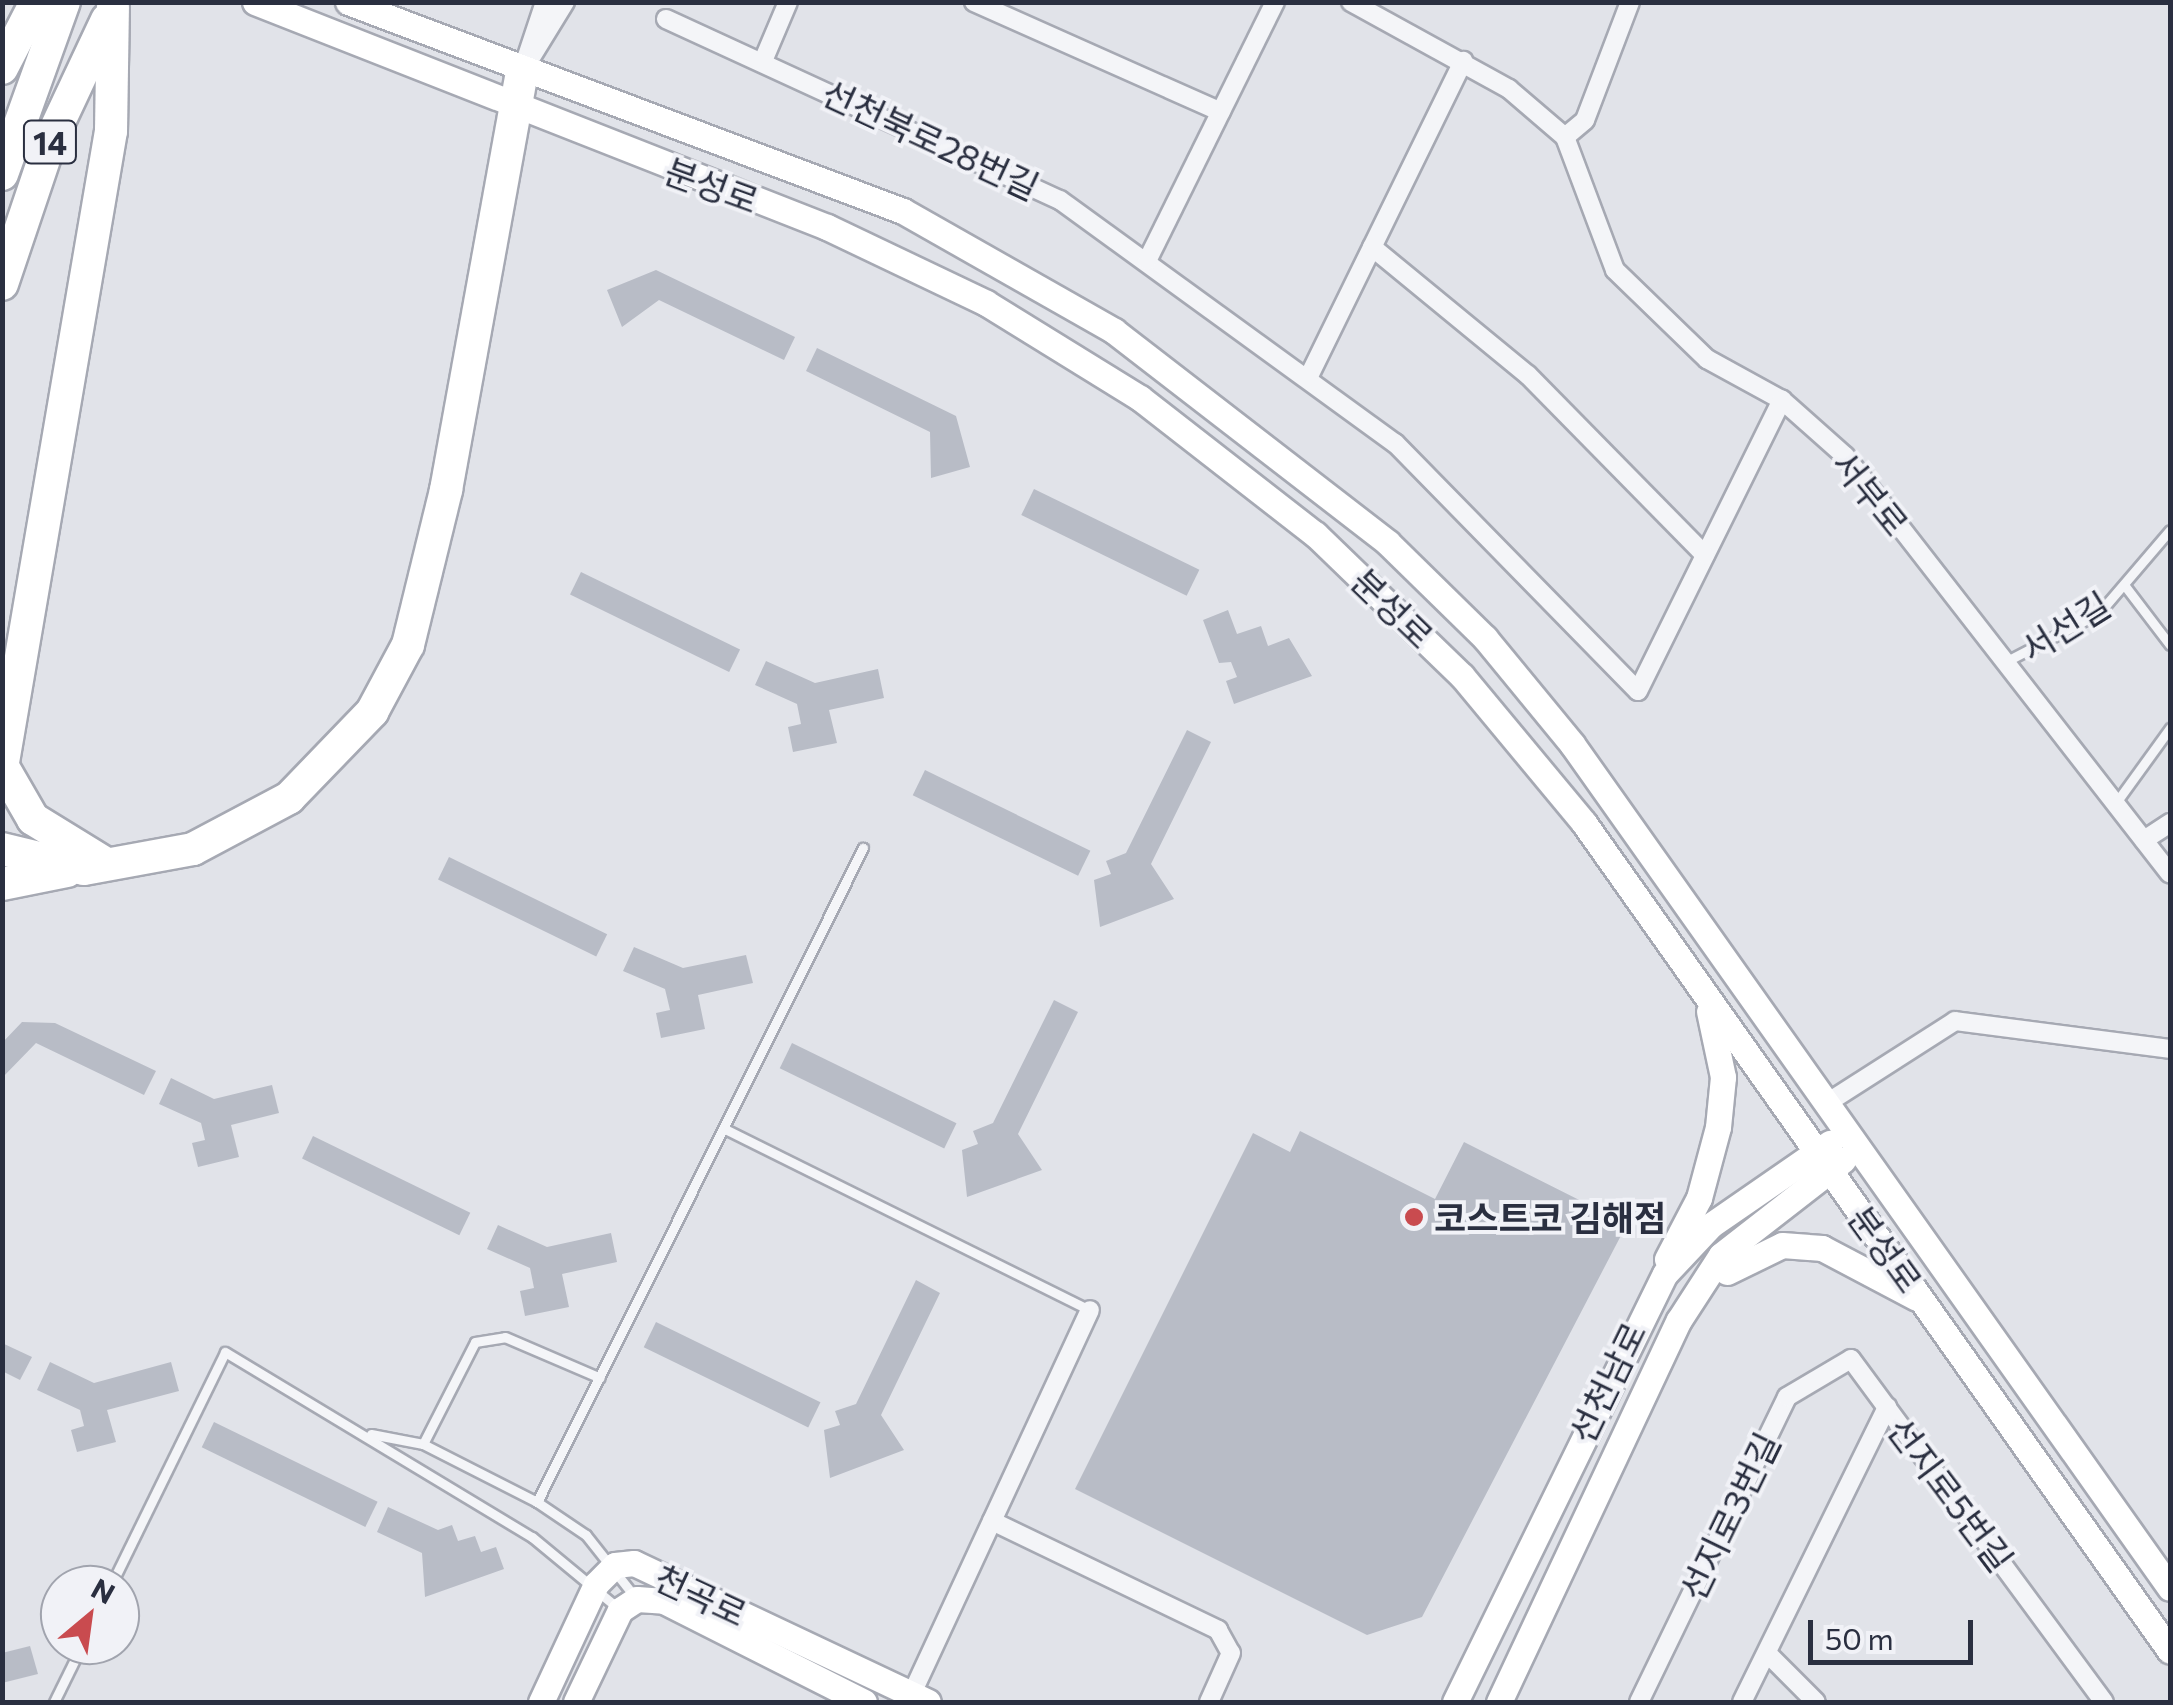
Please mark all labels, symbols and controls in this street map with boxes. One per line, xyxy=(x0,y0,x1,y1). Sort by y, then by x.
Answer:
street label: 선천북로28번길 xyxy=(816,71,1046,207)
road number: 14 xyxy=(22,115,78,169)
street label: 분성로 xyxy=(659,149,765,221)
street label: 서부로 xyxy=(1824,442,1918,544)
street label: 분성로 xyxy=(1344,559,1442,657)
street label: 서선길 xyxy=(2013,583,2117,669)
place label: 코스트코 김해점 xyxy=(1434,1196,1666,1238)
street label: 분성로 xyxy=(1841,1198,1931,1300)
marker: 코스트코 김해점 xyxy=(1403,1206,1425,1228)
street label: 선천남로 xyxy=(1560,1315,1654,1449)
street label: 선지로5번길 xyxy=(1880,1409,2022,1579)
street label: 선지로3번길 xyxy=(1670,1425,1788,1607)
street label: 천곡로 xyxy=(648,1556,754,1634)
north arrow xyxy=(40,1565,140,1665)
text: N xyxy=(86,1571,121,1610)
scale bar xyxy=(1813,1600,1978,1662)
text: 50 m xyxy=(1825,1619,1894,1656)

